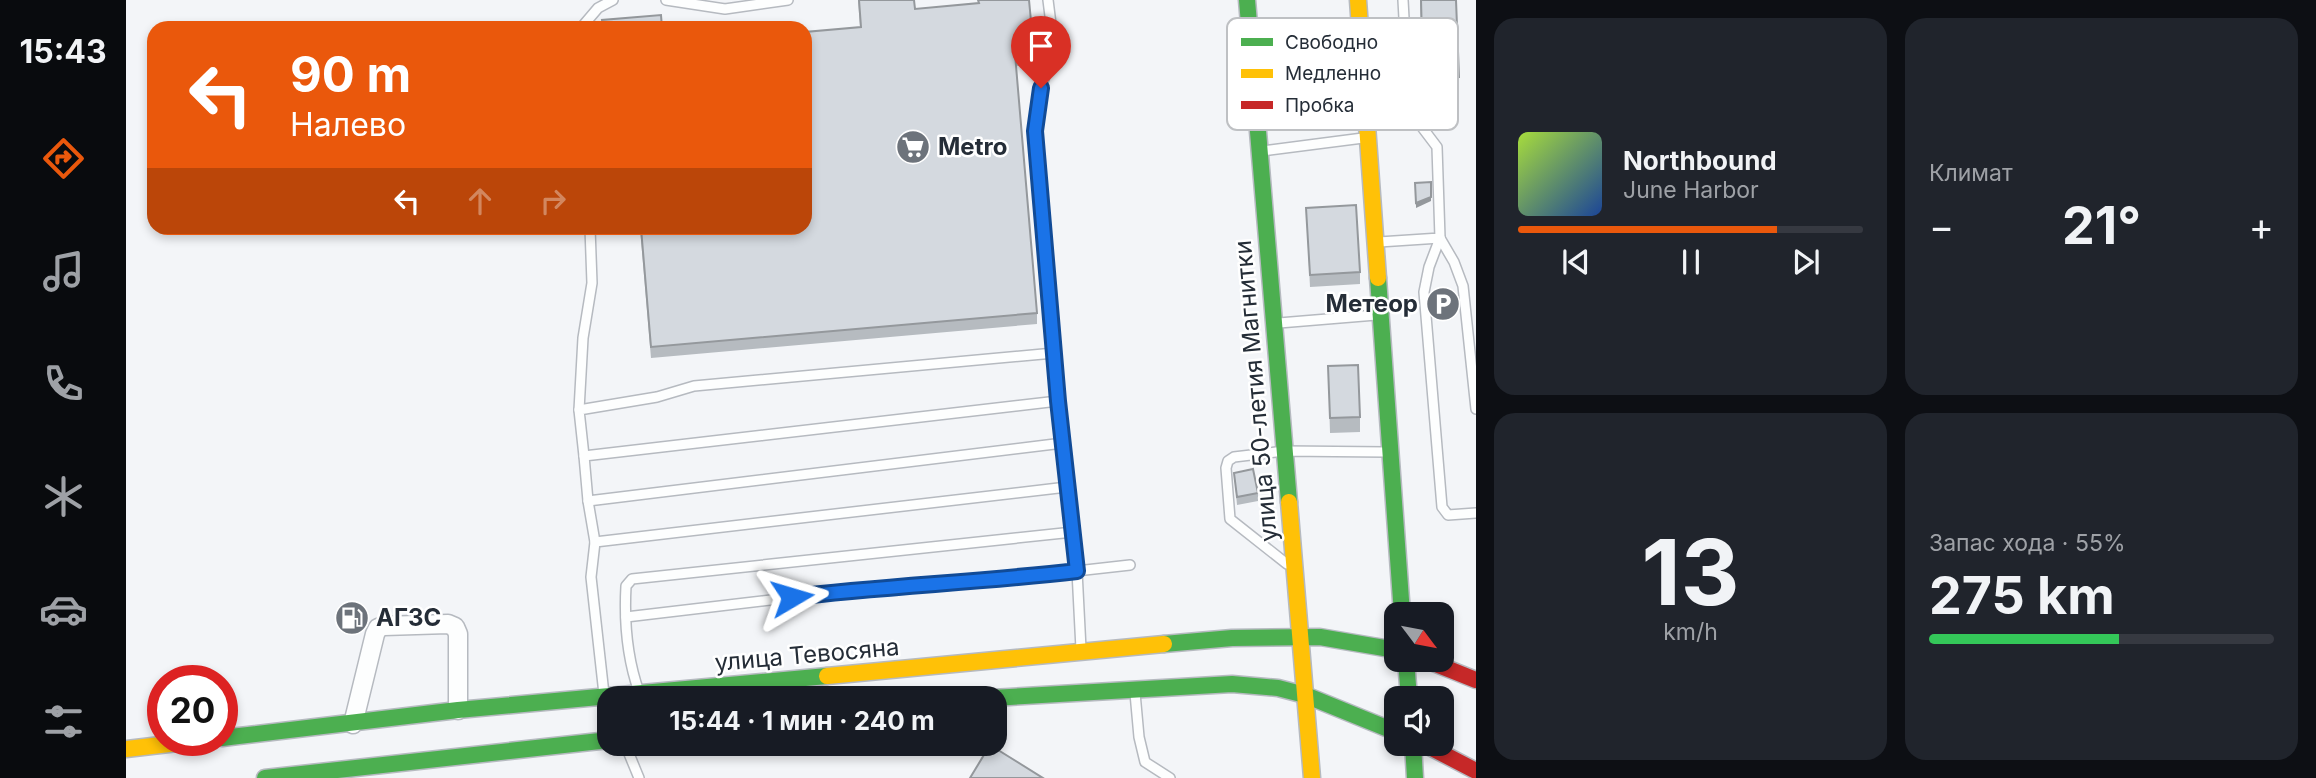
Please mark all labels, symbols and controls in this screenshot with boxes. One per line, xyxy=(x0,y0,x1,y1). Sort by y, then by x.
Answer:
pin xyxy=(1011,16,1071,88)
legend xyxy=(1227,18,1458,130)
icon: arrive xyxy=(1022,27,1060,65)
text: Свободно xyxy=(1285,31,1378,54)
text: 15:43 xyxy=(19,32,107,71)
text: 90 m xyxy=(290,45,411,104)
icon: left xyxy=(175,49,266,140)
text: Медленно xyxy=(1285,62,1381,85)
text: Пробка xyxy=(1285,94,1354,117)
text: Налево xyxy=(290,105,406,144)
supermarket icon: Metro xyxy=(894,128,932,166)
place label: Metro xyxy=(938,132,1007,161)
icon: directions xyxy=(39,134,88,183)
text: Northbound xyxy=(1623,145,1777,176)
text: Климат xyxy=(1929,159,2013,187)
text: June Harbor xyxy=(1623,176,1759,204)
icon: left xyxy=(388,182,426,220)
icon: ahead xyxy=(461,182,499,220)
icon: right xyxy=(534,182,572,220)
text: 21° xyxy=(2062,194,2141,257)
text: − xyxy=(1929,203,1954,249)
text: + xyxy=(2249,203,2274,249)
street label: улица 50-летия Магнитки xyxy=(1228,239,1283,543)
icon: previous xyxy=(1557,243,1595,281)
icon: pause xyxy=(1672,243,1710,281)
icon: next xyxy=(1787,243,1825,281)
icon: music xyxy=(39,247,88,296)
parking icon: Метеор xyxy=(1424,285,1462,323)
place label: Метеор xyxy=(1326,289,1418,318)
icon: phone xyxy=(39,359,88,408)
icon: climate xyxy=(39,472,88,521)
text: 13 xyxy=(1642,517,1739,627)
text: Запас хода · 55% xyxy=(1929,529,2125,557)
position arrow xyxy=(755,560,829,634)
text: 275 km xyxy=(1929,564,2115,627)
icon: car xyxy=(39,585,88,634)
fuel station icon: АГЗС xyxy=(333,599,371,637)
north arrow xyxy=(1384,602,1454,672)
map controls xyxy=(1384,602,1454,756)
place label: АГЗС xyxy=(376,603,441,632)
text: km/h xyxy=(1663,618,1718,646)
street label: улица Тевосяна xyxy=(713,632,900,677)
speed limit sign: 20 xyxy=(147,665,238,756)
button: sound xyxy=(1384,686,1454,756)
icon: filters xyxy=(39,697,88,746)
text: 15:44 · 1 мин · 240 m xyxy=(669,705,935,736)

